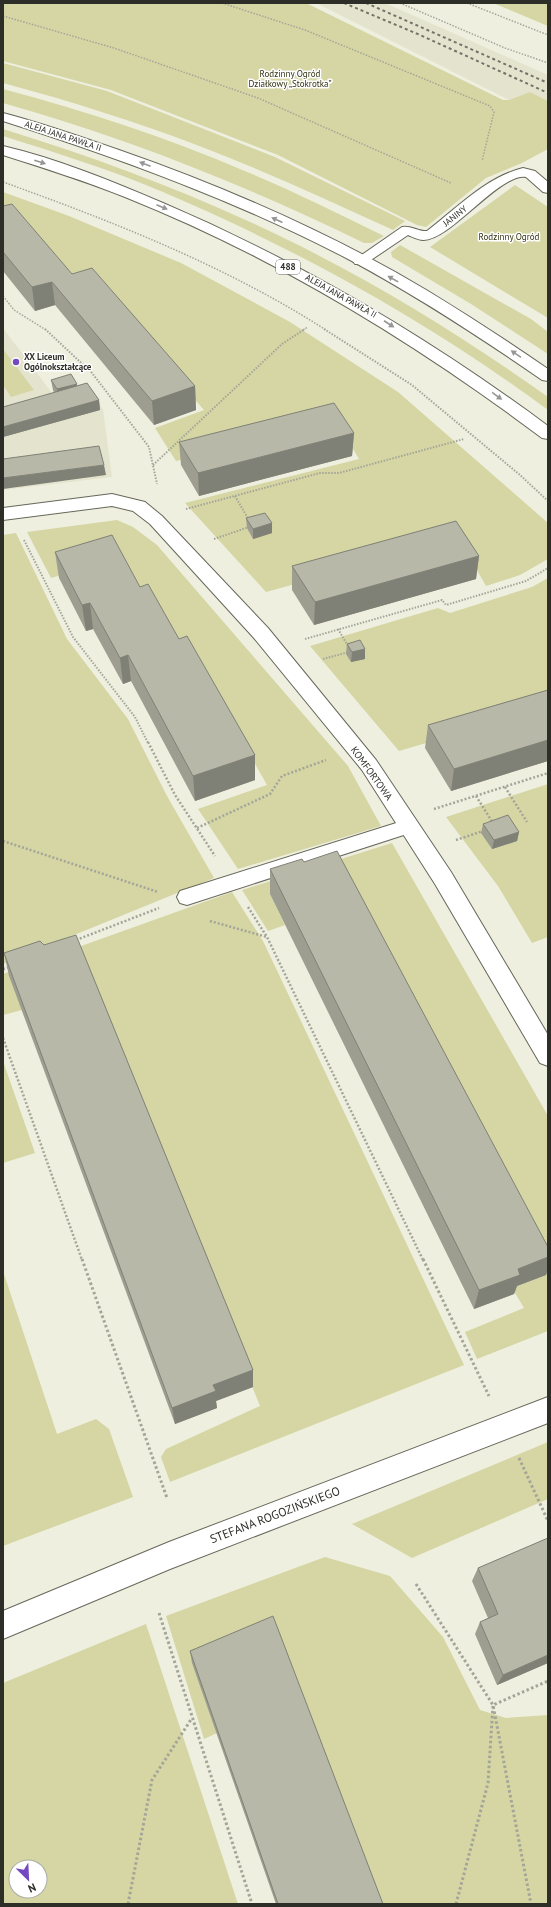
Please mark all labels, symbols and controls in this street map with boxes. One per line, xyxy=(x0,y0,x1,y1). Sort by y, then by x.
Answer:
park label: Rodzinny Ogród Działkowy „Stokrotka” xyxy=(248,68,332,89)
street label: ALEJA JANA PAWŁA II xyxy=(23,118,103,153)
one-way arrow xyxy=(34,159,46,165)
one-way arrow xyxy=(138,160,150,166)
street label: JANINY xyxy=(440,203,469,229)
one-way arrow xyxy=(156,205,168,211)
one-way arrow xyxy=(272,217,283,223)
park label: Rodzinny Ogród xyxy=(479,231,540,242)
road number: 488 xyxy=(276,260,300,274)
street label: ALEJA JANA PAWŁA II xyxy=(304,271,379,320)
one-way arrow xyxy=(387,275,399,282)
one-way arrow xyxy=(383,321,395,328)
one-way arrow xyxy=(511,350,521,358)
place label: XX Liceum Ogólnokształcące xyxy=(24,351,92,372)
marker: XX Liceum Ogólnokształcące xyxy=(11,357,21,367)
one-way arrow xyxy=(492,392,503,400)
street label: KOMFORTOWA xyxy=(348,744,396,803)
street label: STEFANA ROGOZIŃSKIEGO xyxy=(208,1483,342,1546)
north arrow xyxy=(8,1859,48,1899)
text: N xyxy=(26,1880,38,1896)

